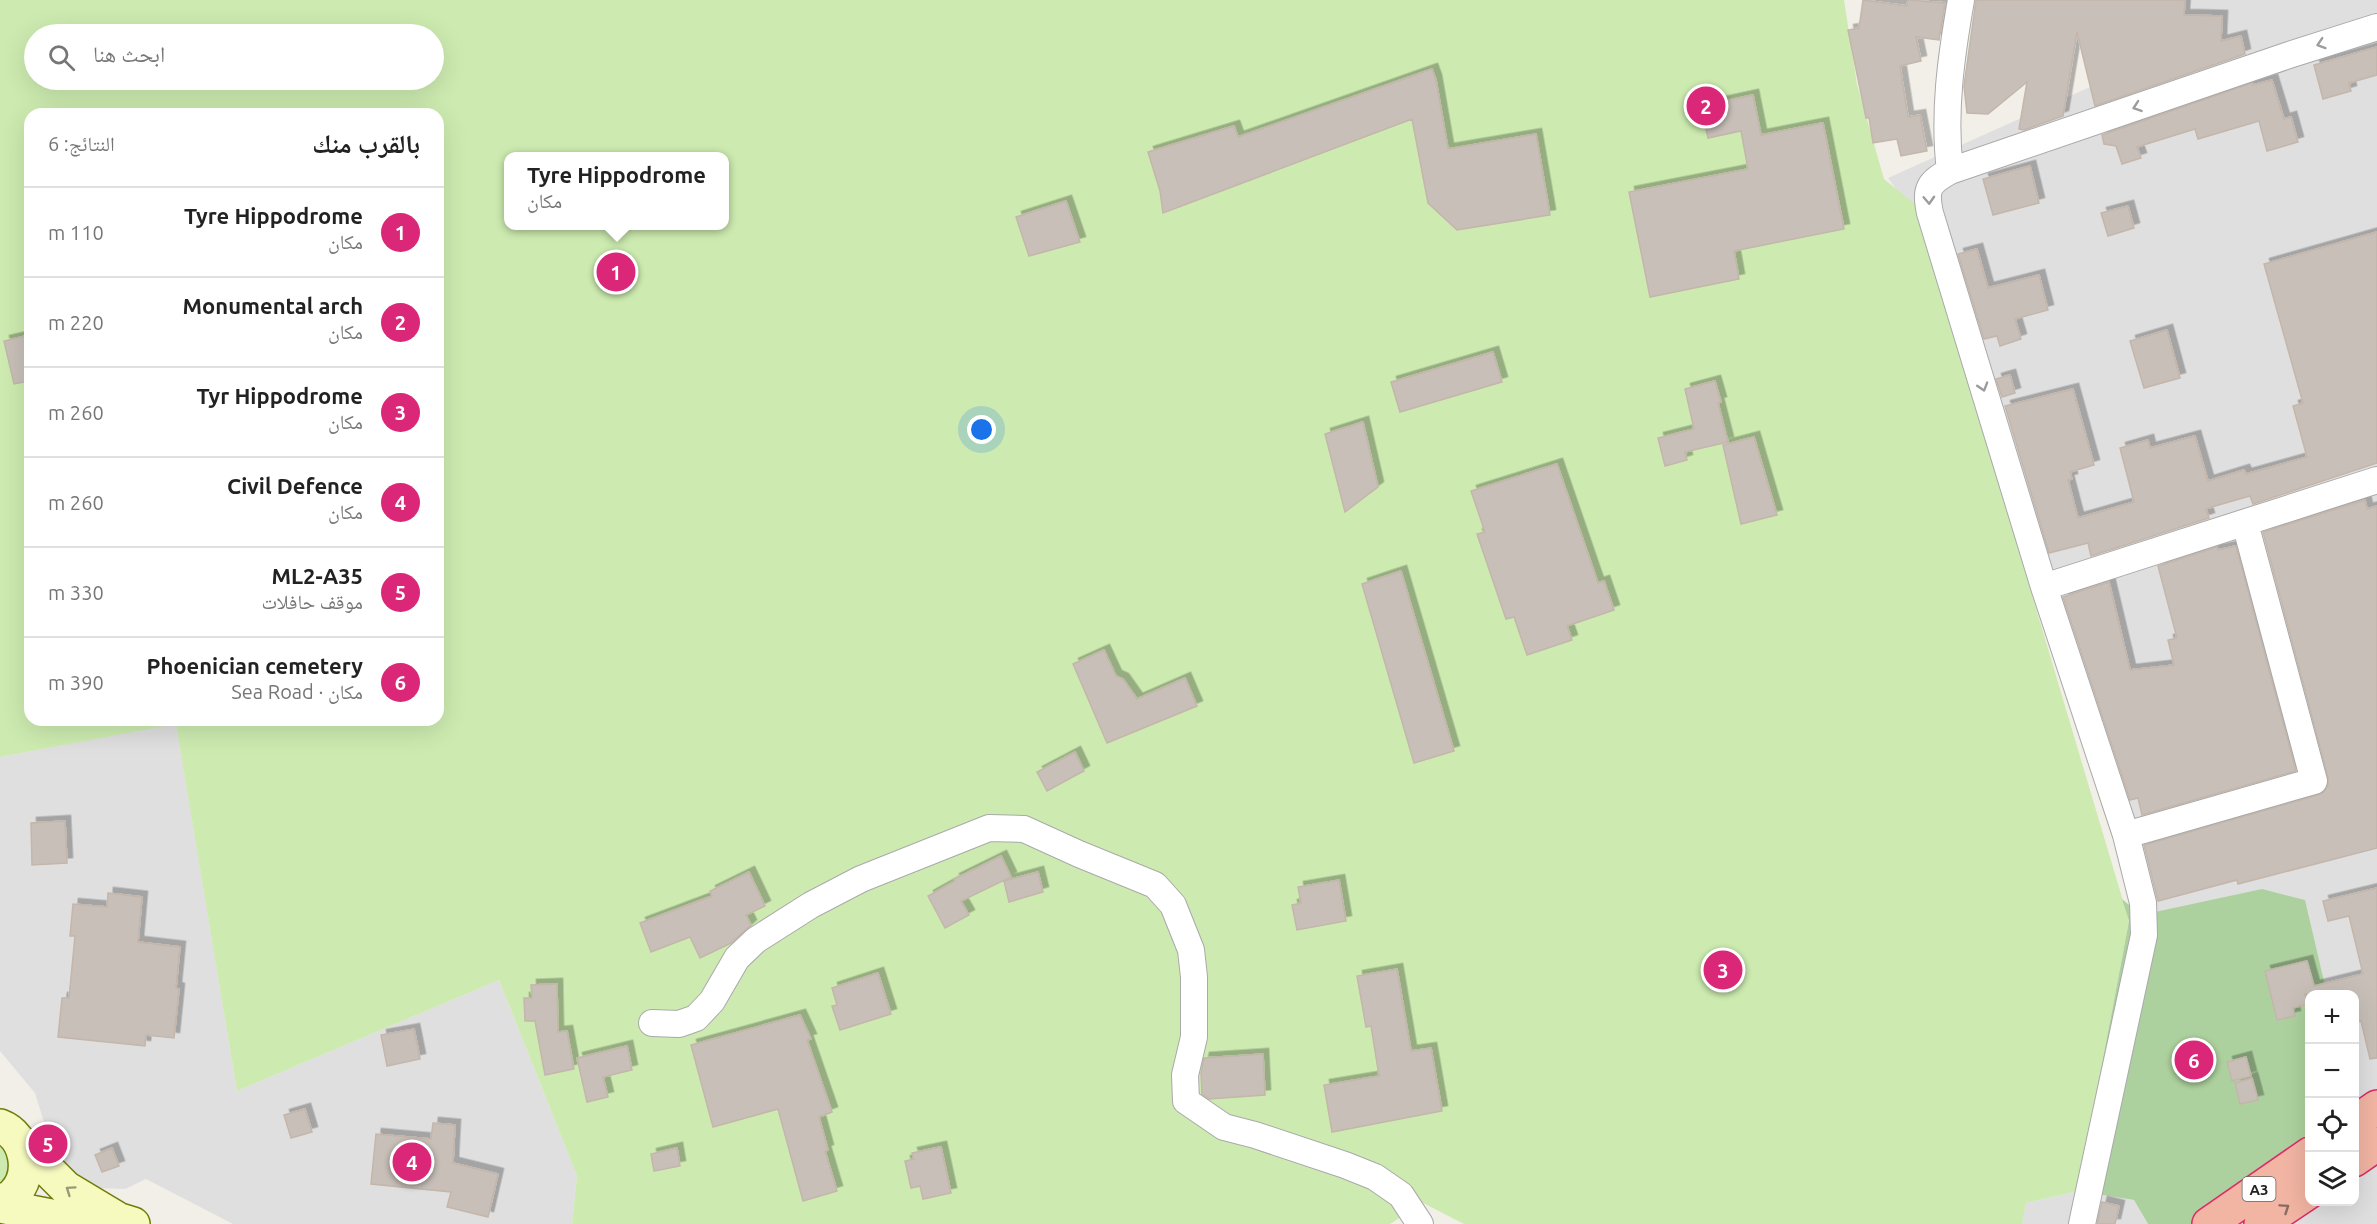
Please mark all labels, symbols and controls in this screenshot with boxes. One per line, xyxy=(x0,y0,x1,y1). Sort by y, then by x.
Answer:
search box xyxy=(24,24,444,90)
one-way arrow xyxy=(2316,37,2327,50)
icon: search xyxy=(45,41,78,74)
text: ابحث هنا xyxy=(93,41,165,66)
pin: 2 xyxy=(1686,84,1726,128)
one-way arrow xyxy=(2132,100,2143,113)
text: بالقرب منك xyxy=(312,129,420,158)
text: النتائج: 6 xyxy=(48,132,115,155)
popup xyxy=(504,152,729,230)
text: Tyre Hippodrome xyxy=(527,162,706,187)
text: مكان xyxy=(527,189,562,212)
one-way arrow xyxy=(1923,196,1936,205)
text: Tyre Hippodrome xyxy=(184,203,363,228)
text: 110 m xyxy=(48,221,104,244)
text: 1 xyxy=(395,221,406,244)
text: مكان xyxy=(328,230,363,253)
pin: 1 xyxy=(596,250,636,294)
text: Monumental arch xyxy=(182,293,363,318)
text: 220 m xyxy=(48,311,104,334)
text: 2 xyxy=(395,311,406,334)
text: مكان xyxy=(328,320,363,343)
one-way arrow xyxy=(1976,381,1988,392)
text: Tyr Hippodrome xyxy=(197,383,363,408)
text: 260 m xyxy=(48,401,104,424)
text: 3 xyxy=(395,401,406,424)
text: مكان xyxy=(328,410,363,433)
your location xyxy=(967,415,996,444)
text: Civil Defence xyxy=(227,473,363,498)
text: 260 m xyxy=(48,491,104,514)
text: 4 xyxy=(395,491,406,514)
text: مكان xyxy=(328,500,363,523)
text: ML2-A35 xyxy=(271,563,363,588)
text: 330 m xyxy=(48,581,104,604)
text: 5 xyxy=(395,581,406,604)
text: موقف حافلات xyxy=(261,590,363,613)
text: Phoenician cemetery xyxy=(147,653,363,678)
text: 390 m xyxy=(48,671,104,694)
text: 6 xyxy=(395,671,406,694)
text: مكان · Sea Road xyxy=(231,680,363,703)
pin: 3 xyxy=(1704,948,1742,992)
map controls xyxy=(2305,990,2359,1206)
button: + xyxy=(2305,990,2359,1044)
pin: 6 xyxy=(2174,1038,2214,1082)
button: − xyxy=(2305,1044,2359,1098)
button: locate xyxy=(2305,1098,2359,1152)
pin: 5 xyxy=(28,1122,68,1166)
pin: 4 xyxy=(392,1140,432,1184)
button: layers xyxy=(2305,1152,2359,1206)
road number: A3 xyxy=(2242,1177,2276,1201)
one-way arrow xyxy=(66,1186,77,1197)
one-way arrow xyxy=(2279,1204,2290,1215)

